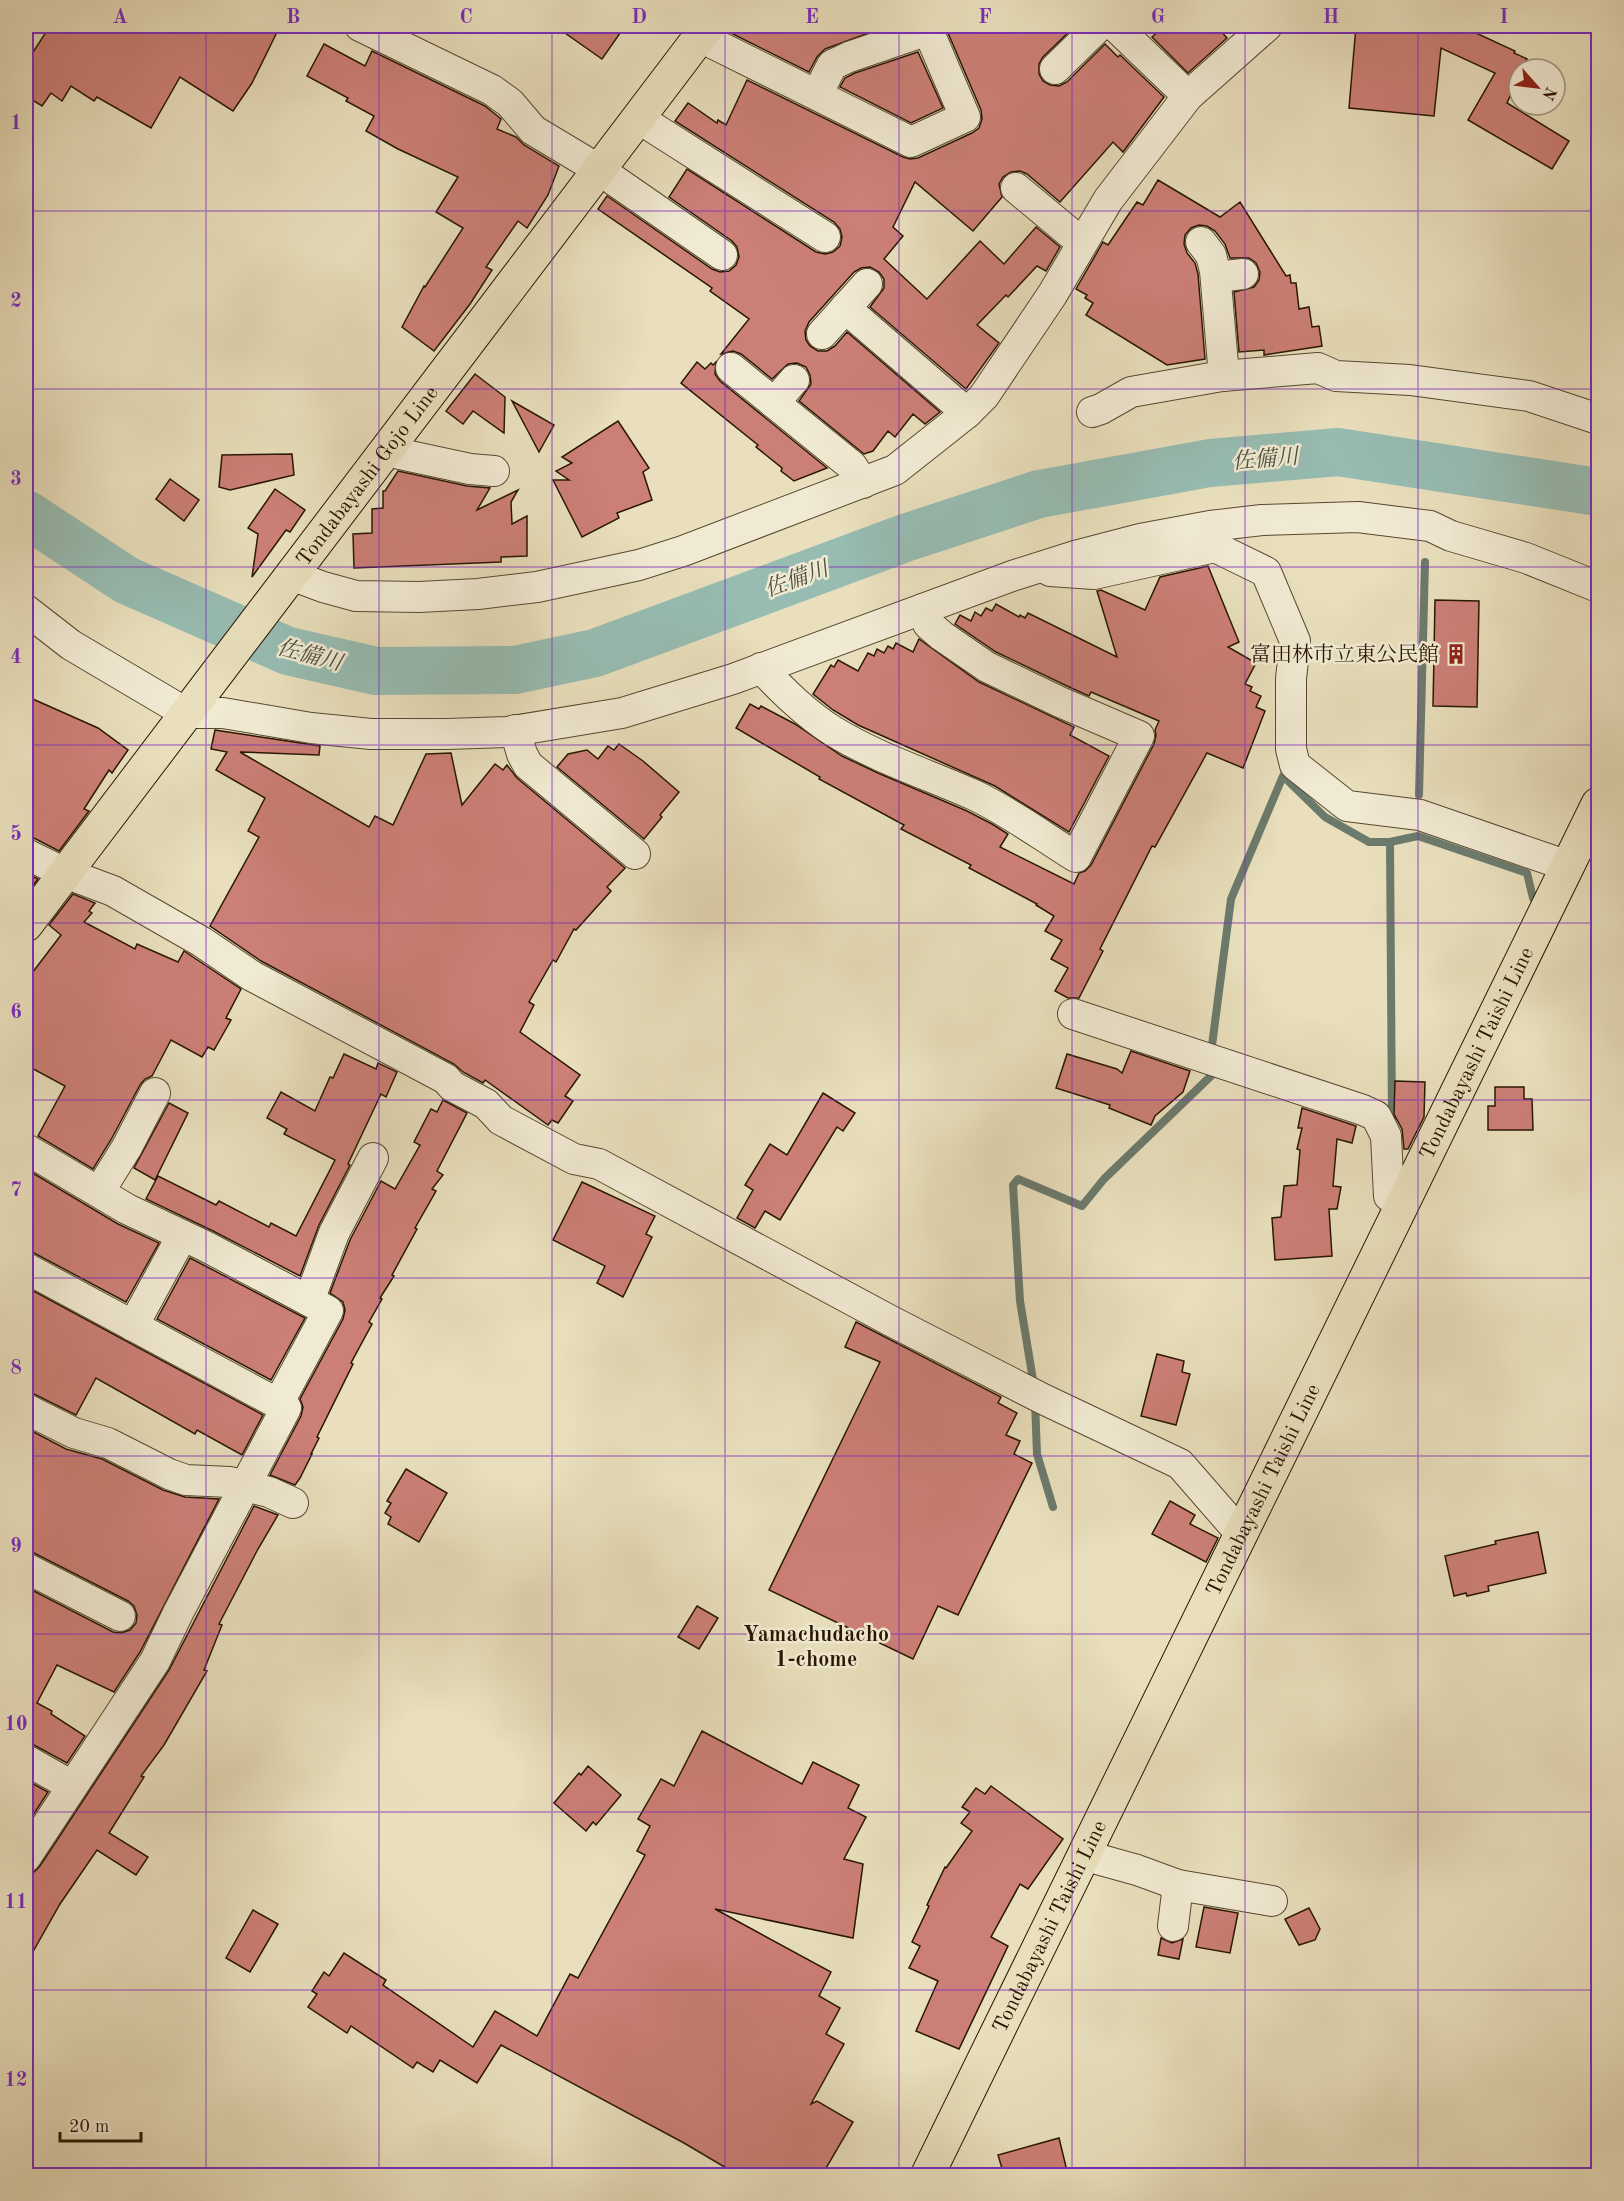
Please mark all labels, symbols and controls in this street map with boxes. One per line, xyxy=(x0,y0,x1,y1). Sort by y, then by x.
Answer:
text: A xyxy=(112,8,128,28)
text: B xyxy=(286,8,300,28)
text: C xyxy=(459,8,473,28)
text: D xyxy=(631,8,647,28)
text: E xyxy=(805,8,819,28)
text: F xyxy=(978,8,992,28)
text: G xyxy=(1151,8,1165,28)
text: H xyxy=(1323,8,1339,28)
text: I xyxy=(1500,8,1508,28)
north arrow xyxy=(1507,57,1567,117)
text: N xyxy=(1538,84,1558,103)
text: 1 xyxy=(10,114,22,134)
text: 2 xyxy=(10,292,22,312)
street label: Tondabayashi Gojo Line xyxy=(293,383,443,570)
water label: 佐備川 xyxy=(1231,444,1301,474)
text: 3 xyxy=(10,470,22,490)
water label: 佐備川 xyxy=(761,556,833,602)
water label: 佐備川 xyxy=(275,635,347,676)
building icon: 富田林市立東公民館 xyxy=(1444,642,1468,666)
place label: 富田林市立東公民館 xyxy=(1250,643,1439,666)
text: 4 xyxy=(10,648,22,668)
text: 5 xyxy=(10,824,22,845)
street label: Tondabayashi Taishi Line xyxy=(1417,944,1538,1163)
text: 6 xyxy=(10,1003,22,1023)
text: 7 xyxy=(10,1181,22,1201)
text: 8 xyxy=(10,1359,22,1379)
street label: Tondabayashi Taishi Line xyxy=(1203,1381,1325,1600)
text: 9 xyxy=(10,1537,22,1557)
district label: Yamachudacho 1-chome xyxy=(743,1624,889,1671)
text: 10 xyxy=(4,1715,28,1735)
street label: Tondabayashi Taishi Line xyxy=(990,1818,1111,2036)
text: 11 xyxy=(4,1893,28,1913)
text: 12 xyxy=(4,2071,28,2091)
scale bar xyxy=(60,2105,141,2143)
text: 20 m xyxy=(69,2118,109,2136)

